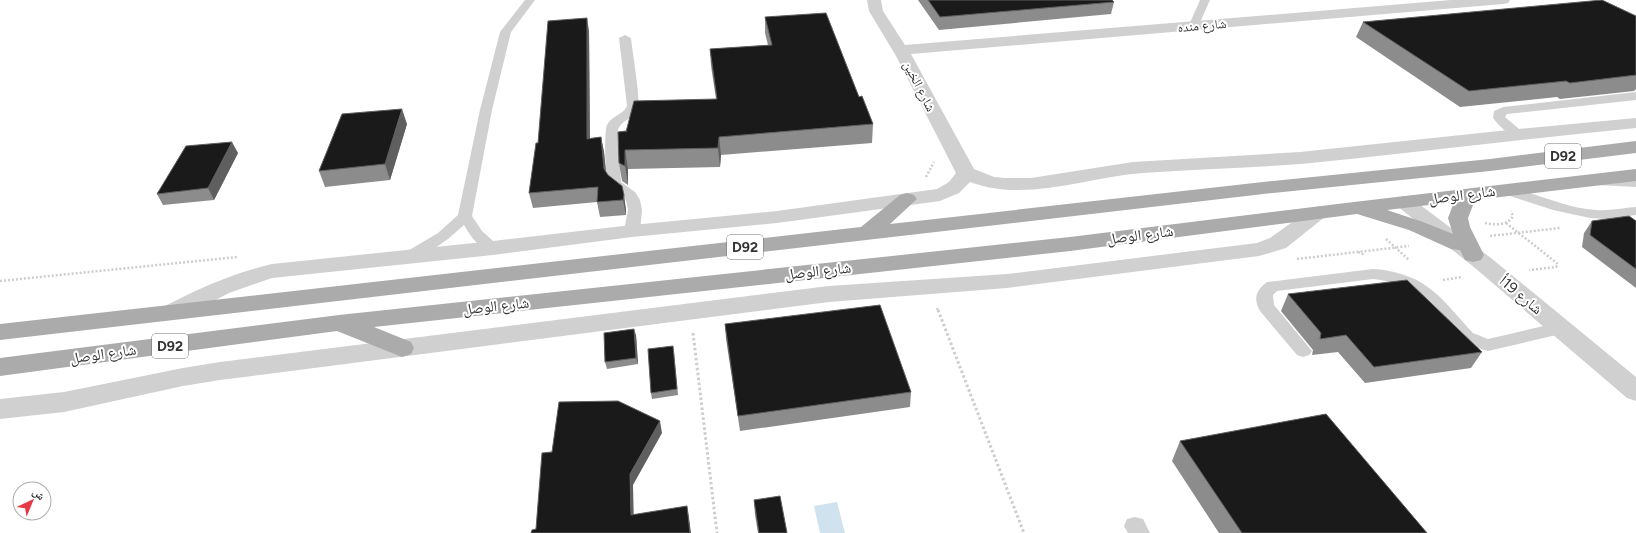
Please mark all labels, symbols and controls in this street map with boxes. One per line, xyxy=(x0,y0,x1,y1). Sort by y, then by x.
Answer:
street label: شارع منده xyxy=(1177,16,1227,37)
street label: شارع الخين xyxy=(899,58,939,115)
road number: D92 xyxy=(1545,144,1581,168)
street label: شارع الوصل xyxy=(1428,182,1496,209)
street label: شارع الوصل xyxy=(1106,222,1174,249)
road number: D92 xyxy=(727,235,763,259)
street label: شارع الوصل xyxy=(784,259,852,284)
street label: شارع 19أ xyxy=(1495,272,1546,319)
street label: شارع الوصل xyxy=(462,294,530,319)
road number: D92 xyxy=(152,334,188,358)
street label: شارع الوصل xyxy=(69,340,138,369)
north arrow xyxy=(12,481,52,521)
text: ش xyxy=(29,485,48,504)

